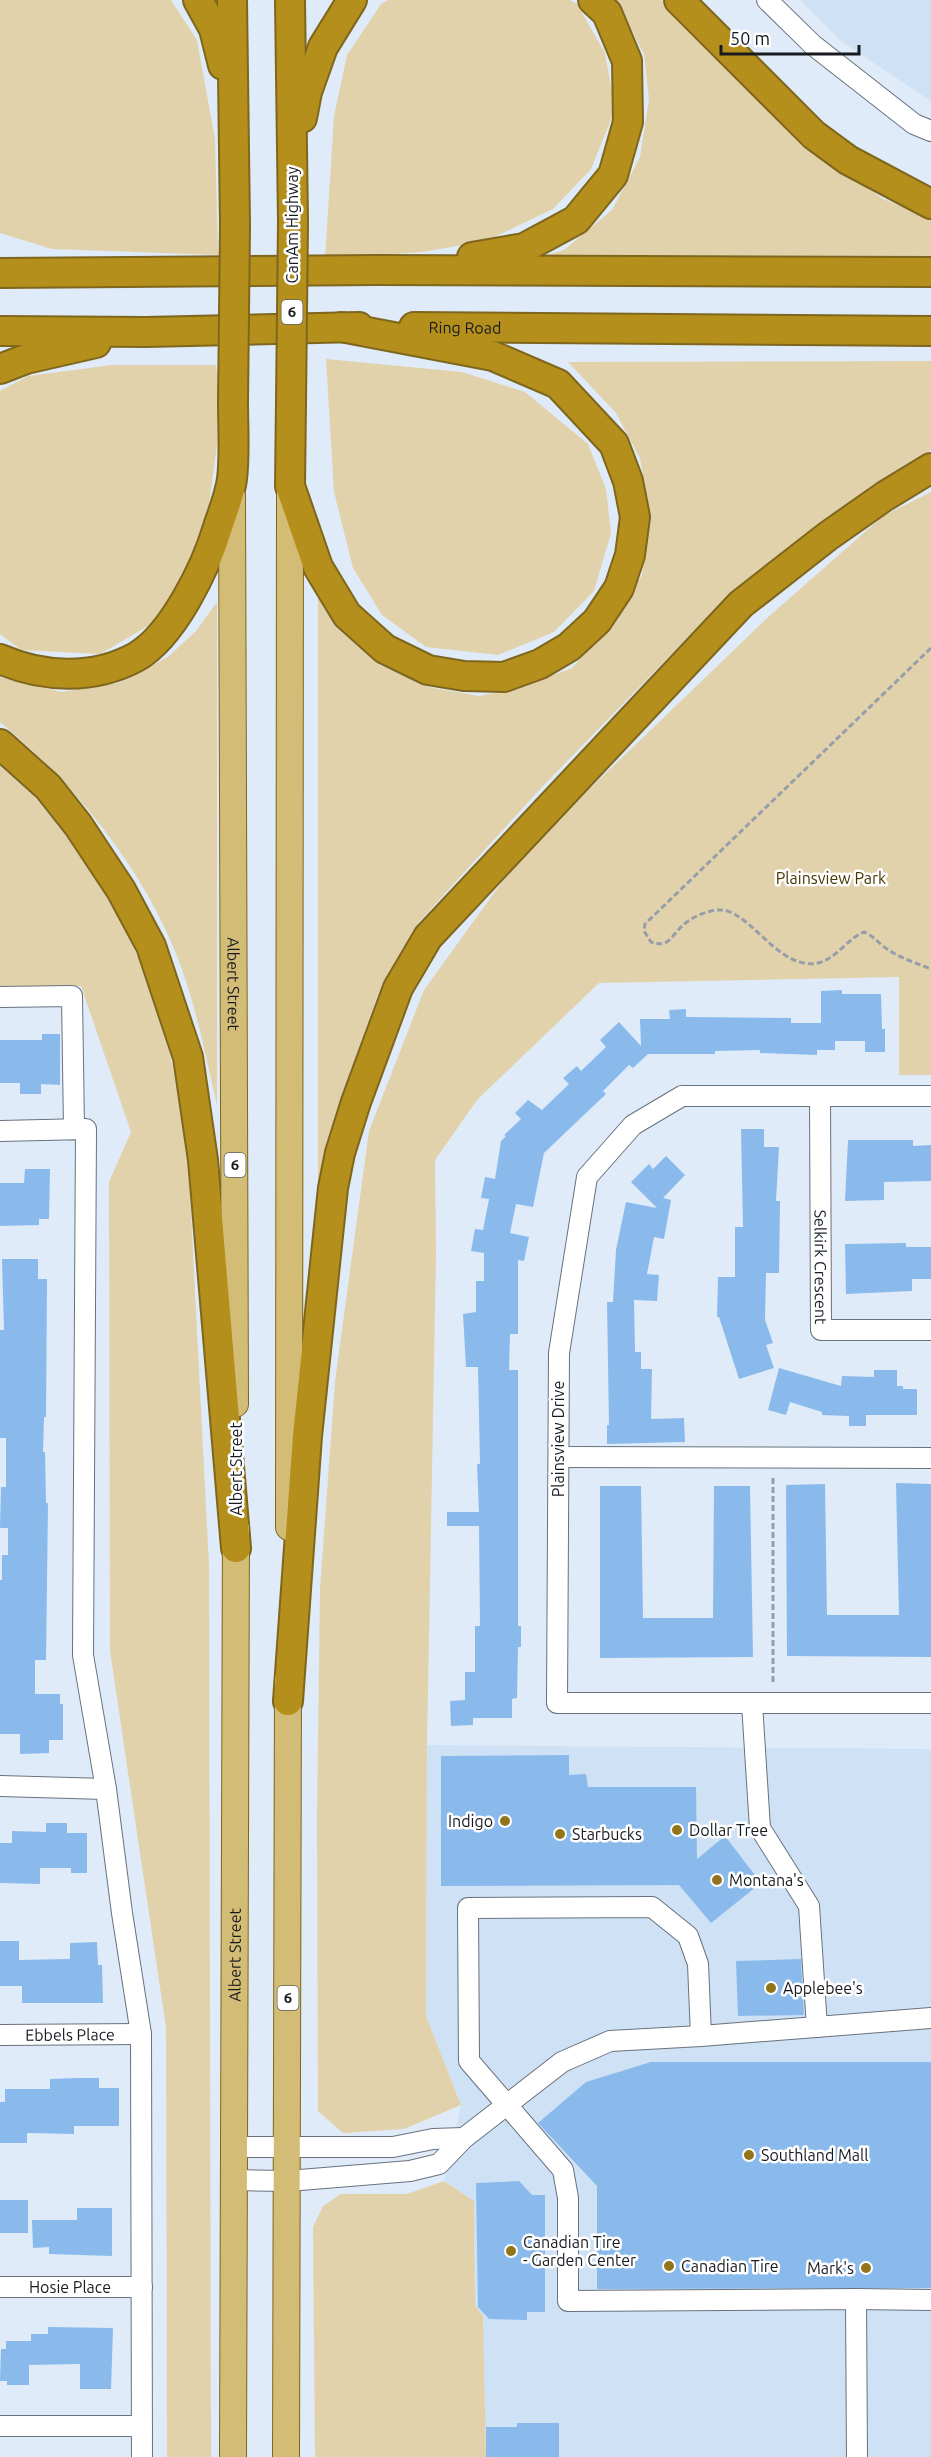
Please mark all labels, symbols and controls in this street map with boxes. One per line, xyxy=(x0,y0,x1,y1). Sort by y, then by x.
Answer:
scale bar xyxy=(721,18,859,56)
text: 50 m xyxy=(730,28,770,48)
street label: CanAm Highway xyxy=(283,166,301,283)
road number: 6 xyxy=(282,300,302,324)
street label: Ring Road xyxy=(429,318,501,337)
park label: Plainsview Park xyxy=(776,869,886,887)
street label: Albert Street xyxy=(224,937,243,1032)
road number: 6 xyxy=(224,1153,246,1177)
street label: Selkirk Crescent xyxy=(811,1210,830,1325)
street label: Plainsview Drive xyxy=(549,1381,567,1497)
street label: Albert Street xyxy=(227,1422,245,1516)
place label: Indigo xyxy=(448,1812,493,1830)
marker: Indigo xyxy=(498,1814,512,1828)
place label: Dollar Tree xyxy=(689,1821,768,1839)
marker: Dollar Tree xyxy=(670,1823,684,1837)
place label: Starbucks xyxy=(572,1825,642,1843)
marker: Starbucks xyxy=(553,1827,567,1841)
place label: Montana's xyxy=(729,1871,804,1889)
marker: Montana's xyxy=(710,1873,724,1887)
street label: Albert Street xyxy=(225,1907,244,2002)
place label: Applebee's xyxy=(783,1979,863,1997)
marker: Applebee's xyxy=(764,1981,778,1995)
road number: 6 xyxy=(278,1986,298,2010)
street label: Ebbels Place xyxy=(25,2025,115,2044)
place label: Southland Mall xyxy=(761,2146,868,2164)
marker: Southland Mall xyxy=(742,2148,756,2162)
place label: Canadian Tire - Garden Center xyxy=(523,2233,636,2269)
marker: Canadian Tire - Garden Center xyxy=(504,2244,518,2258)
place label: Canadian Tire xyxy=(681,2257,779,2275)
marker: Canadian Tire xyxy=(662,2259,676,2273)
place label: Mark's xyxy=(807,2259,854,2277)
marker: Mark's xyxy=(859,2261,873,2275)
street label: Hosie Place xyxy=(29,2278,111,2296)

